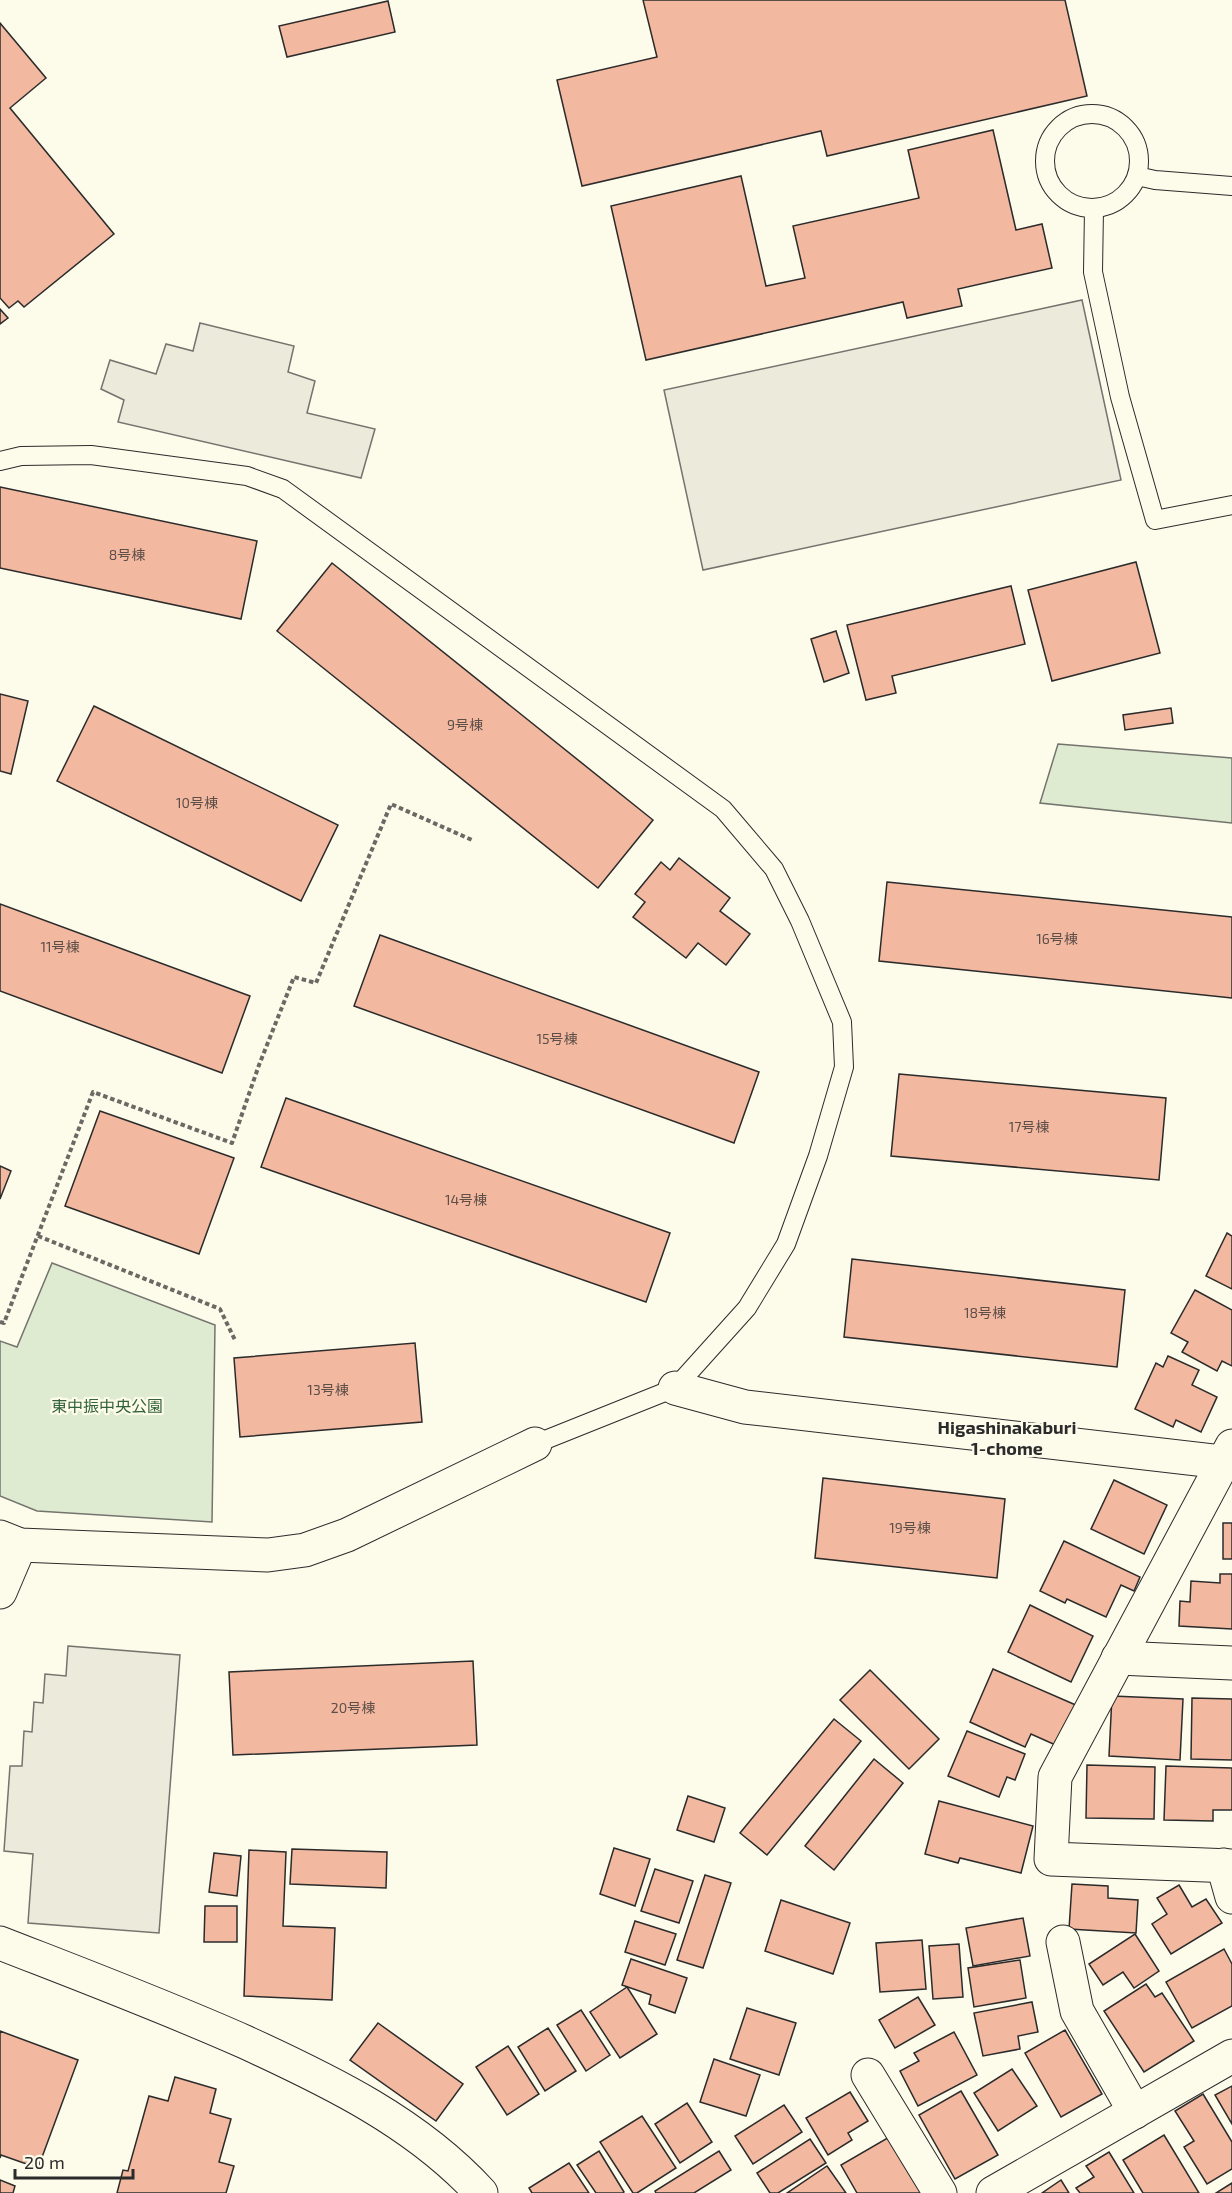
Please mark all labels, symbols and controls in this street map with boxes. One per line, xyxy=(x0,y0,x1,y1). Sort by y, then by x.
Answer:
house number: 8号棟 xyxy=(109,546,145,563)
house number: 9号棟 xyxy=(447,716,483,733)
house number: 10号棟 xyxy=(176,794,218,811)
house number: 16号棟 xyxy=(1036,930,1078,947)
house number: 11号棟 xyxy=(40,938,80,955)
house number: 15号棟 xyxy=(536,1030,578,1047)
house number: 17号棟 xyxy=(1009,1118,1049,1135)
house number: 14号棟 xyxy=(445,1191,487,1208)
house number: 18号棟 xyxy=(964,1304,1006,1321)
house number: 13号棟 xyxy=(307,1381,349,1398)
park label: 東中振中央公園 xyxy=(51,1396,163,1415)
district label: Higashinakaburi 1-chome xyxy=(938,1416,1076,1459)
house number: 19号棟 xyxy=(889,1519,931,1536)
house number: 20号棟 xyxy=(331,1699,375,1716)
scale bar xyxy=(15,2142,134,2180)
text: 20 m xyxy=(24,2151,65,2173)

